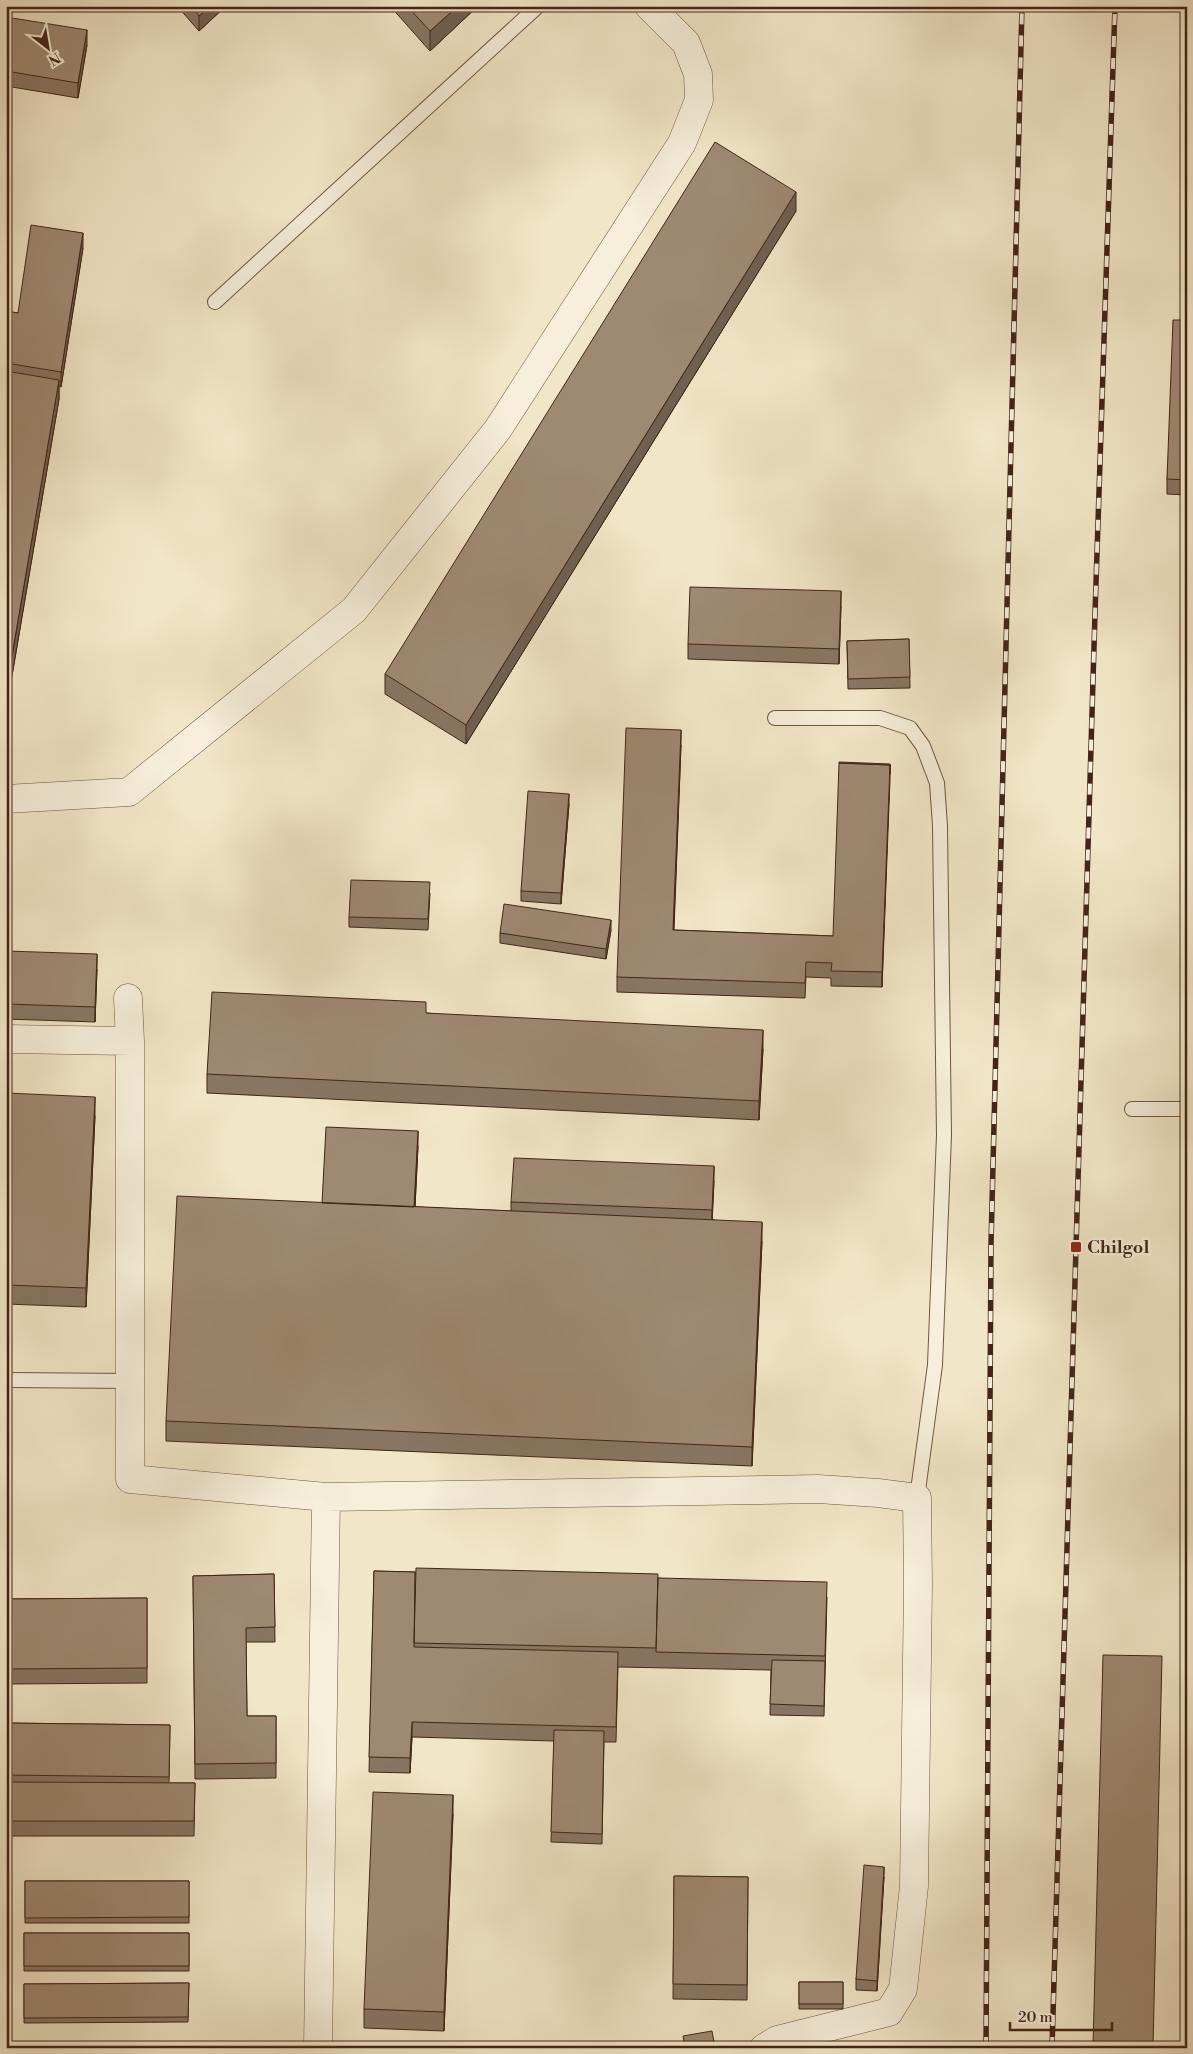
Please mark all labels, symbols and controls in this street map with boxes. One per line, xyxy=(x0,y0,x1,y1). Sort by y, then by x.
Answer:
north arrow xyxy=(22,22,72,72)
text: N xyxy=(45,48,64,69)
place label: Chilgol xyxy=(1087,1236,1149,1259)
marker: Chilgol xyxy=(1069,1240,1083,1254)
scale bar xyxy=(1010,1999,1113,2031)
text: 20 m xyxy=(1018,2008,1053,2027)

